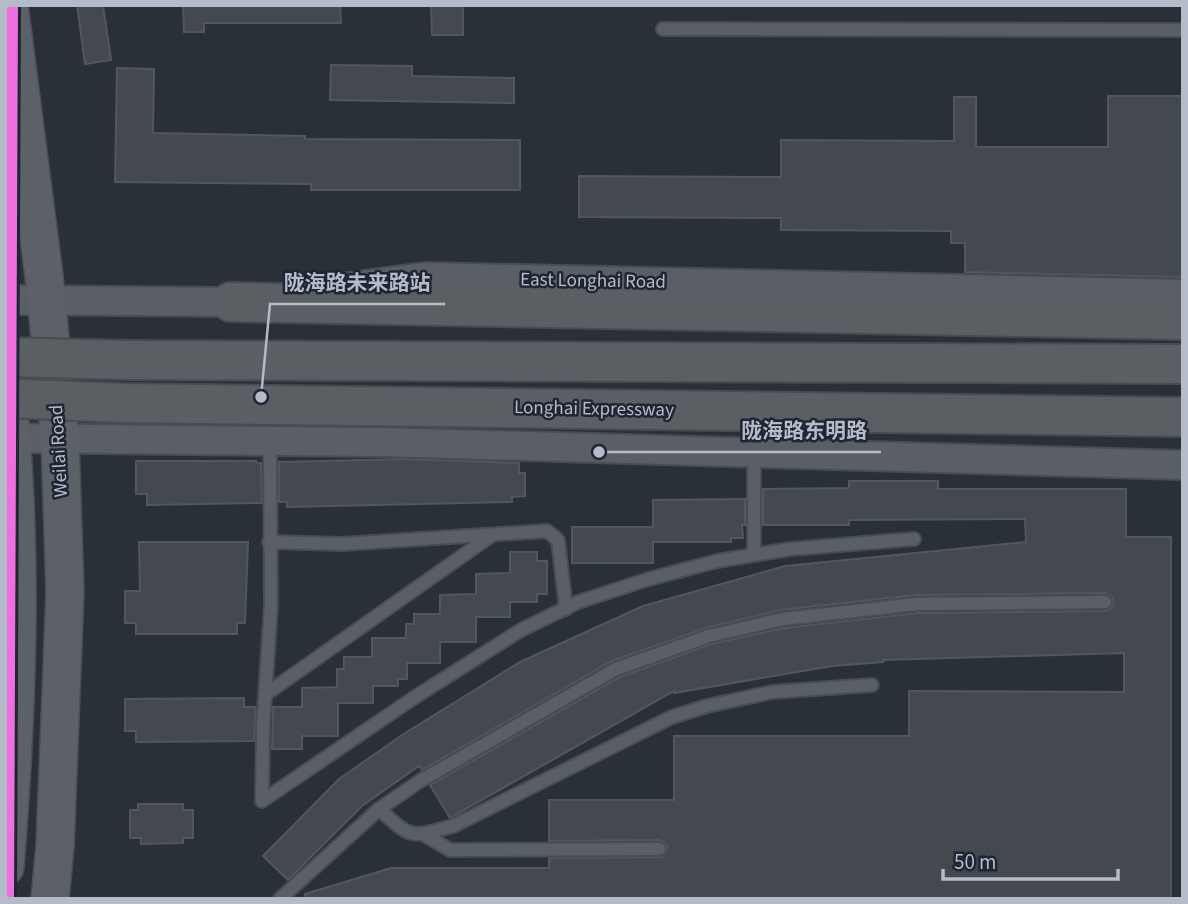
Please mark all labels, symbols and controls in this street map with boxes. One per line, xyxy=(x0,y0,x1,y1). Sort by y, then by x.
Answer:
callout: 陇海路未来路站 xyxy=(270,262,445,304)
street label: East Longhai Road xyxy=(520,266,666,296)
text: 陇海路未来路站 xyxy=(284,268,431,298)
street label: Longhai Expressway xyxy=(514,394,674,424)
street label: Weilai Road xyxy=(43,404,75,498)
callout: 陇海路东明路 xyxy=(727,410,881,452)
text: 陇海路东明路 xyxy=(741,416,867,446)
scale bar xyxy=(943,838,1118,882)
text: 50 m xyxy=(954,847,996,877)

